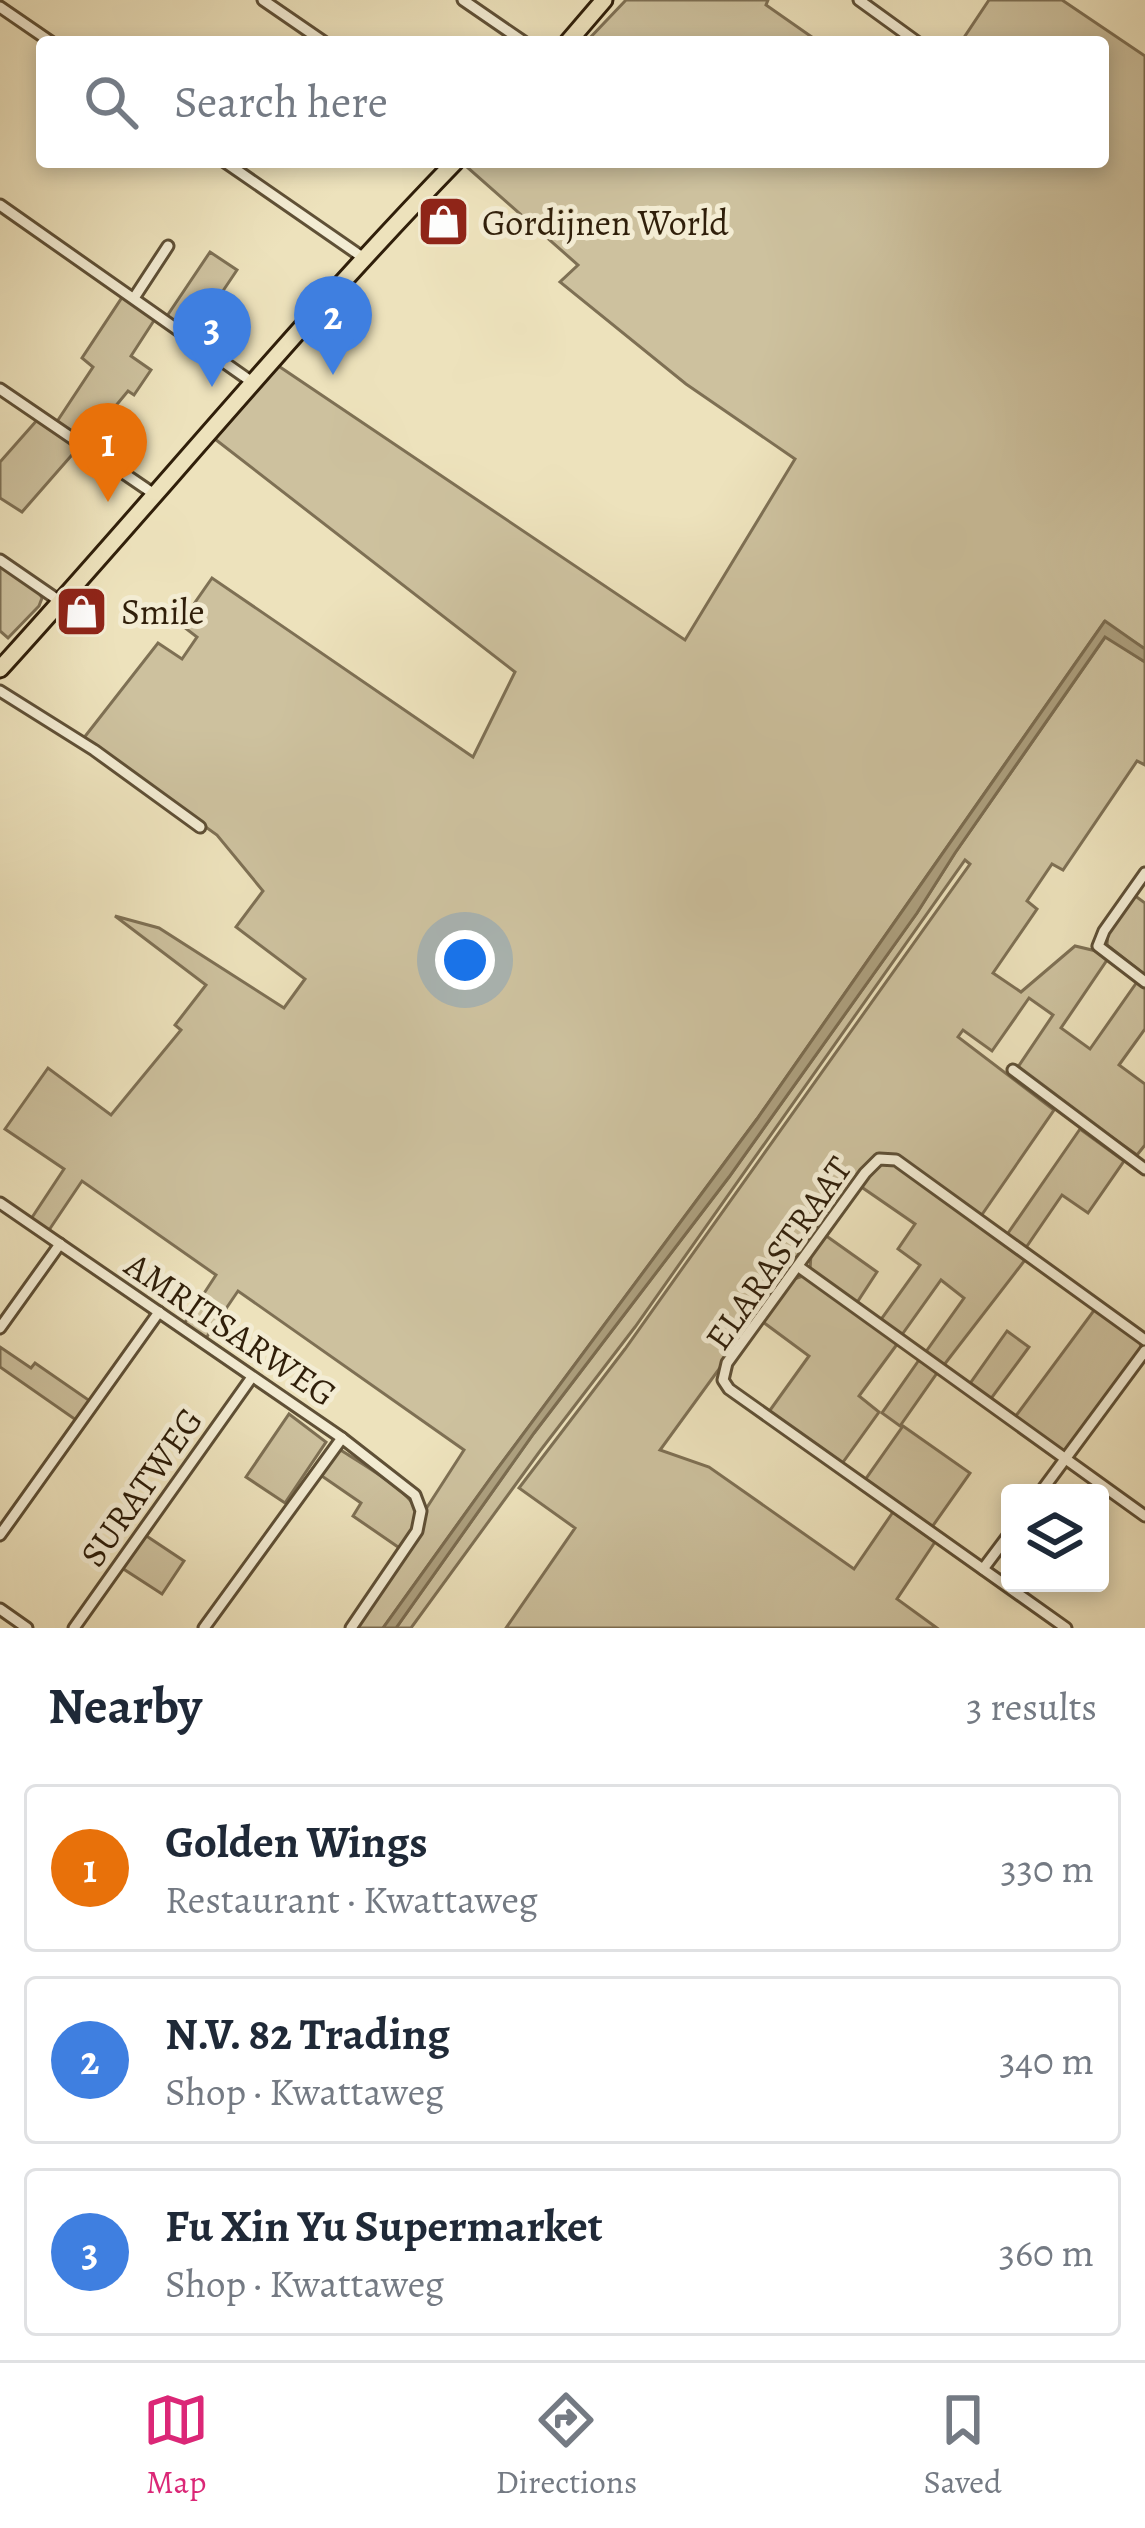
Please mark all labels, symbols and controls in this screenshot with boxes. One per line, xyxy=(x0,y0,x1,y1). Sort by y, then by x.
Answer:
search box xyxy=(36,36,1109,168)
icon: search xyxy=(78,69,144,135)
text: Search here xyxy=(174,71,388,133)
shop icon: Gordijnen World xyxy=(415,194,471,250)
place label: Gordijnen World xyxy=(482,198,729,247)
pin: 2 xyxy=(294,276,372,375)
pin: 3 xyxy=(173,288,251,387)
pin: 1 xyxy=(69,403,147,502)
shop icon: Smile xyxy=(54,583,110,639)
place label: Smile xyxy=(121,587,205,636)
your location xyxy=(435,930,495,990)
street label: ELARASTRAAT xyxy=(693,1146,863,1360)
street label: AMRITSARWEG xyxy=(115,1240,346,1418)
street label: SURATWEG xyxy=(68,1398,214,1576)
map controls xyxy=(1001,1484,1109,1592)
button: layers xyxy=(1001,1484,1109,1592)
text: Nearby xyxy=(48,1671,202,1741)
text: 3 results xyxy=(966,1680,1097,1733)
text: Golden Wings xyxy=(165,1811,428,1873)
text: 1 xyxy=(83,1842,97,1895)
text: 330 m xyxy=(1001,1842,1094,1895)
text: Restaurant · Kwattaweg xyxy=(165,1873,538,1926)
text: N.V. 82 Trading xyxy=(165,2003,450,2065)
text: 2 xyxy=(81,2034,99,2087)
text: 340 m xyxy=(999,2034,1094,2087)
text: Shop · Kwattaweg xyxy=(165,2065,444,2118)
text: Fu Xin Yu Supermarket xyxy=(165,2195,603,2257)
text: 3 xyxy=(82,2226,98,2279)
text: 360 m xyxy=(999,2226,1094,2279)
text: Shop · Kwattaweg xyxy=(165,2257,444,2310)
tab: Map xyxy=(143,2387,209,2504)
tab: Directions xyxy=(496,2387,637,2504)
tab: Saved xyxy=(924,2387,1002,2504)

